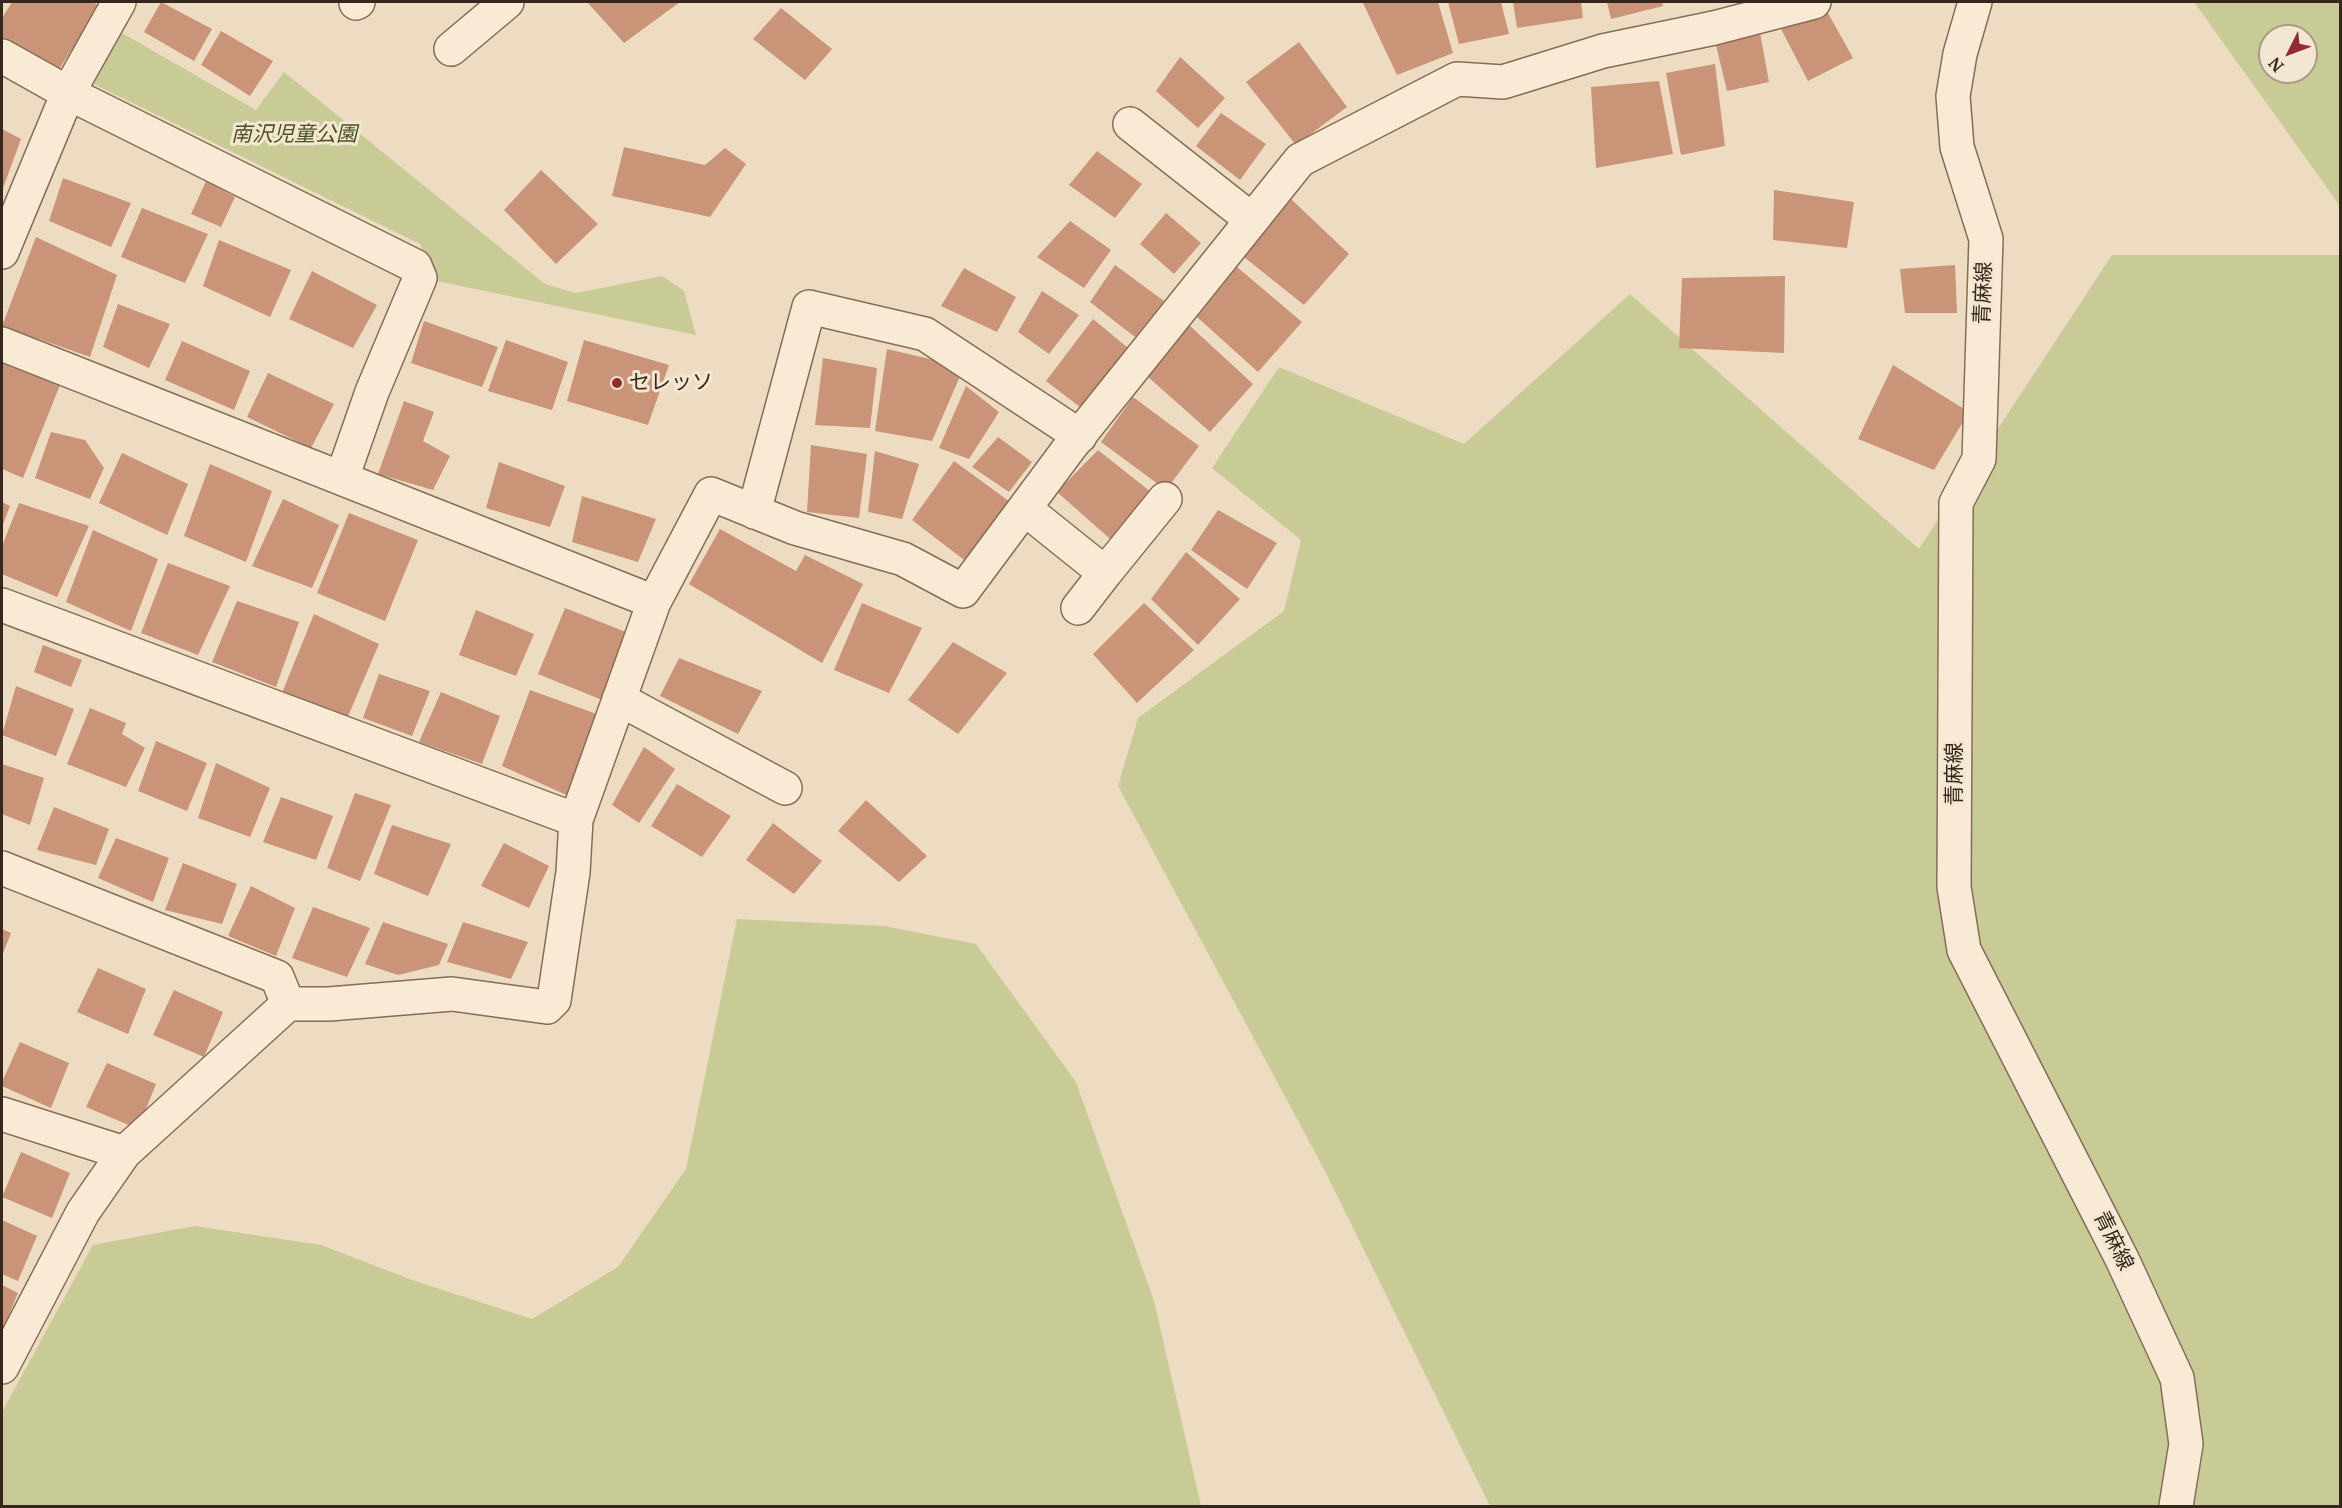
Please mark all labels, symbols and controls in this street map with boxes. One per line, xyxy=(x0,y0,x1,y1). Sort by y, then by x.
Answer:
north arrow xyxy=(2258,24,2318,84)
text: N xyxy=(2264,53,2288,76)
park label: 南沢児童公園 xyxy=(231,122,357,148)
street label: 青麻線 xyxy=(1970,261,1998,325)
place label: セレッソ xyxy=(629,370,713,396)
marker: セレッソ xyxy=(610,376,624,390)
street label: 青麻線 xyxy=(1942,743,1968,805)
street label: 青麻線 xyxy=(2088,1207,2138,1275)

